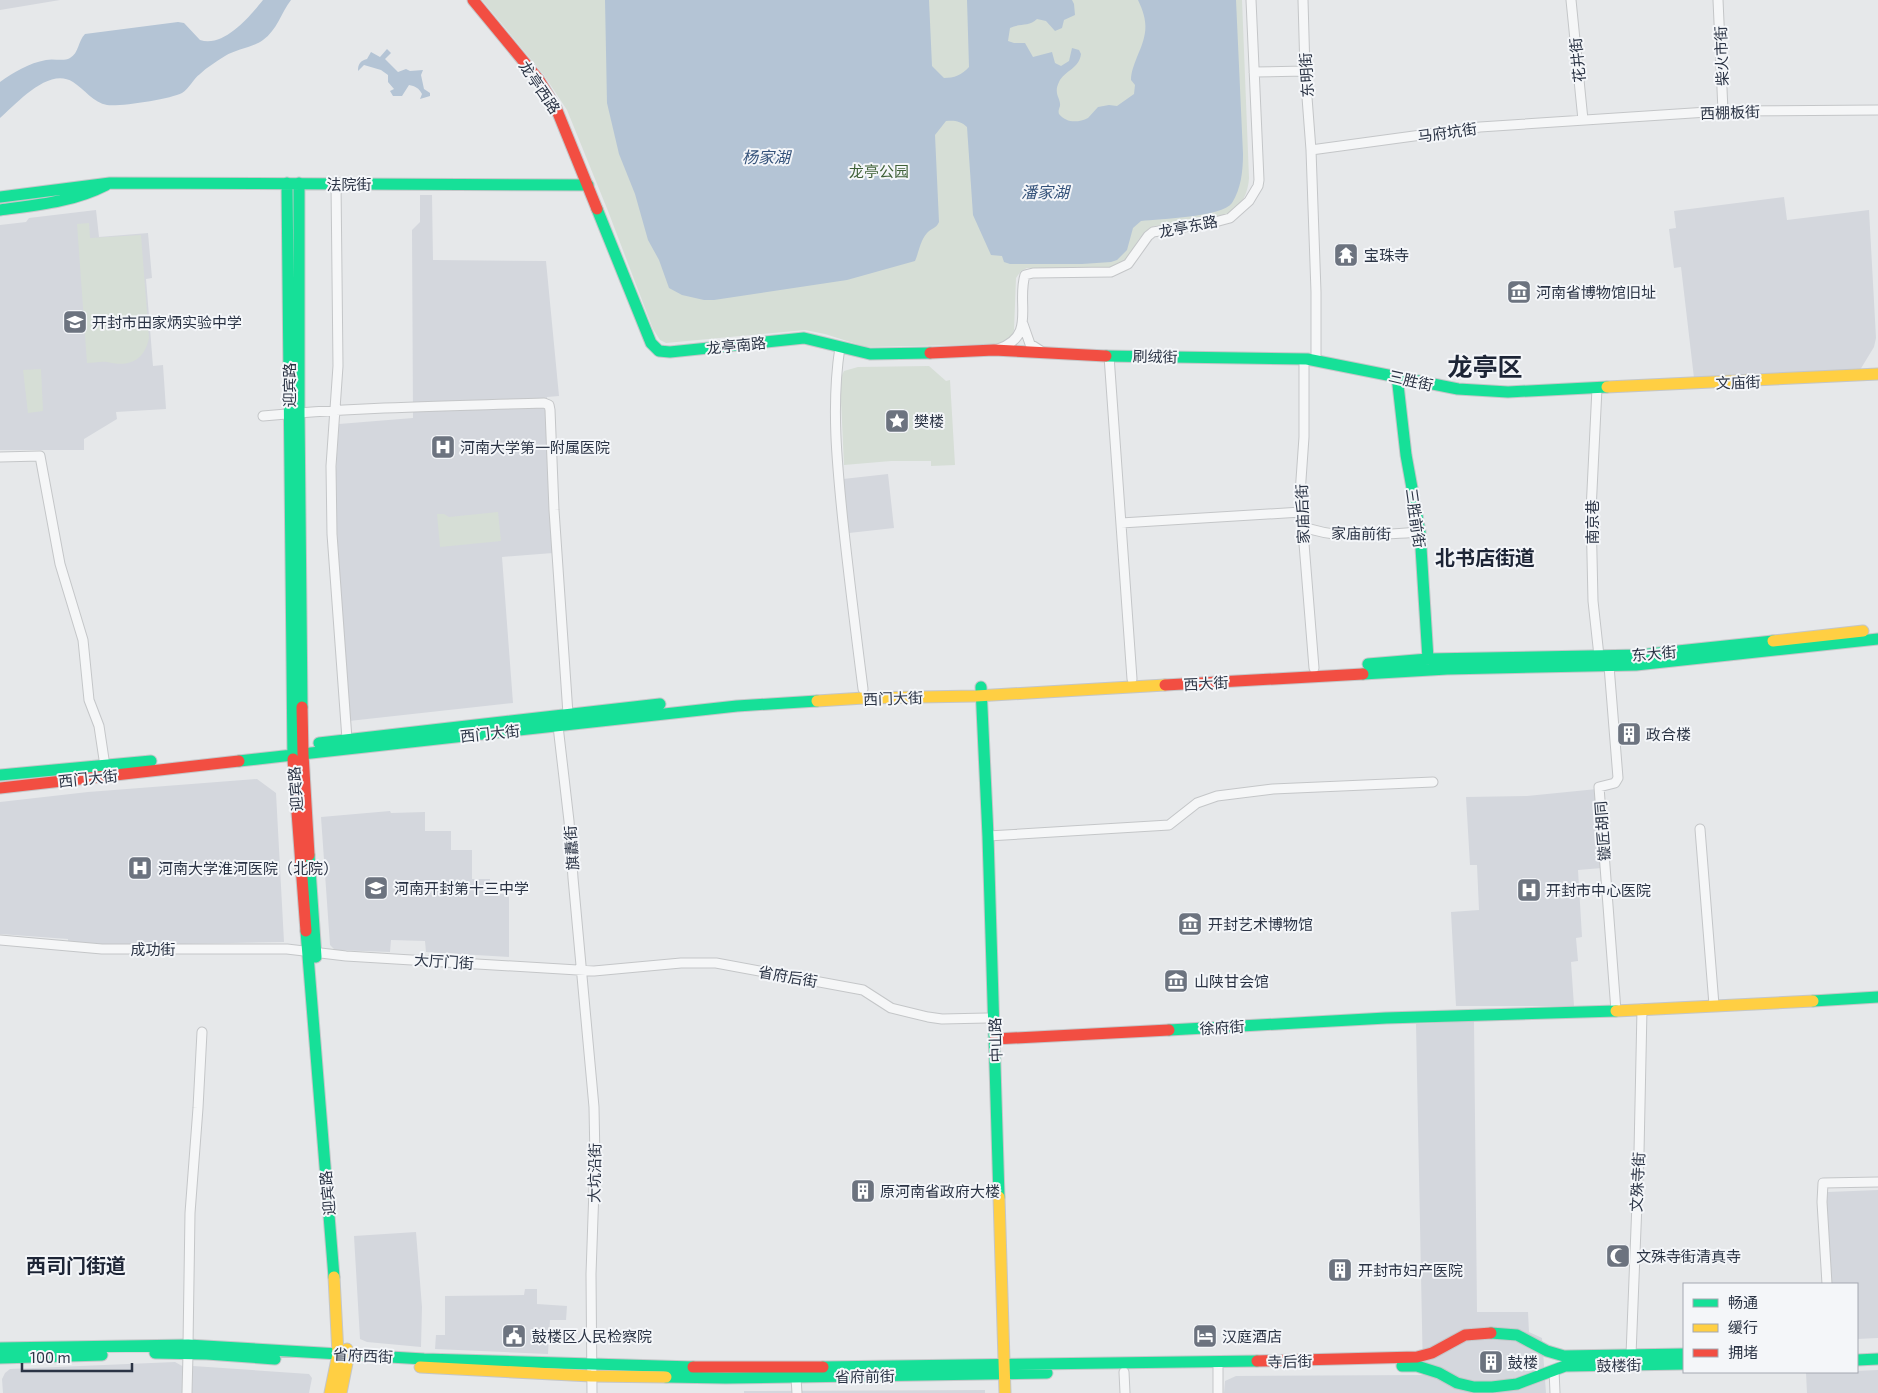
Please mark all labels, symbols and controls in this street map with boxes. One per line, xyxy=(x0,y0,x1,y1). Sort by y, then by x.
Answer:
street label: 柴火市街 xyxy=(1711,26,1731,86)
street label: 花井街 xyxy=(1566,37,1588,83)
street label: 东明街 xyxy=(1296,52,1316,98)
street label: 龙亭西路 xyxy=(516,57,564,117)
street label: 西棚板街 xyxy=(1700,102,1760,122)
street label: 马府坑街 xyxy=(1416,119,1478,145)
water label: 杨家湖 xyxy=(742,147,793,166)
park label: 龙亭公园 xyxy=(849,162,909,180)
street label: 法院街 xyxy=(326,175,372,193)
water label: 潘家湖 xyxy=(1021,182,1072,201)
street label: 龙亭东路 xyxy=(1157,211,1219,241)
temple icon: 宝珠寺 xyxy=(1333,242,1359,268)
place label: 宝珠寺 xyxy=(1364,246,1409,264)
museum icon: 河南省博物馆旧址 xyxy=(1506,279,1532,305)
place label: 河南省博物馆旧址 xyxy=(1536,283,1656,301)
school or university icon: 开封市田家炳实验中学 xyxy=(62,309,88,335)
place label: 开封市田家炳实验中学 xyxy=(92,313,242,331)
street label: 龙亭南路 xyxy=(705,333,767,357)
street label: 刷绒街 xyxy=(1132,347,1178,365)
district label: 龙亭区 xyxy=(1447,351,1523,381)
street label: 迎宾路 xyxy=(280,362,298,408)
street label: 三胜街 xyxy=(1387,366,1435,394)
street label: 文庙街 xyxy=(1715,372,1761,392)
place icon: 樊楼 xyxy=(884,408,910,434)
place label: 樊楼 xyxy=(914,412,944,430)
hospital icon: 河南大学第一附属医院 xyxy=(430,434,456,460)
place label: 河南大学第一附属医院 xyxy=(460,438,610,456)
street label: 家庙后街 xyxy=(1292,484,1312,544)
street label: 三胜前街 xyxy=(1403,487,1429,549)
street label: 南京巷 xyxy=(1583,499,1601,545)
street label: 家庙前街 xyxy=(1331,523,1391,543)
district label: 北书店街道 xyxy=(1435,545,1535,569)
street label: 东大街 xyxy=(1631,642,1677,664)
street label: 西大街 xyxy=(1183,673,1229,693)
street label: 西门大街 xyxy=(863,688,923,708)
street label: 西门大街 xyxy=(459,721,521,745)
building icon: 政合楼 xyxy=(1616,721,1642,747)
place label: 政合楼 xyxy=(1646,725,1691,743)
street label: 西门大街 xyxy=(57,766,119,790)
street label: 迎宾路 xyxy=(284,766,306,812)
street label: 镟匠胡同 xyxy=(1591,800,1613,862)
street label: 旗纛街 xyxy=(560,825,582,871)
hospital icon: 河南大学淮河医院（北院） xyxy=(127,855,153,881)
place label: 河南大学淮河医院（北院） xyxy=(158,859,338,877)
school or university icon: 河南开封第十三中学 xyxy=(363,875,389,901)
hospital icon: 开封市中心医院 xyxy=(1516,877,1542,903)
place label: 河南开封第十三中学 xyxy=(394,879,529,897)
place label: 开封市中心医院 xyxy=(1546,881,1651,899)
museum icon: 开封艺术博物馆 xyxy=(1177,911,1203,937)
place label: 开封艺术博物馆 xyxy=(1208,915,1313,933)
street label: 成功街 xyxy=(130,940,176,958)
street label: 大厅门街 xyxy=(413,950,475,972)
street label: 省府后街 xyxy=(757,962,819,990)
museum icon: 山陕甘会馆 xyxy=(1163,968,1189,994)
place label: 山陕甘会馆 xyxy=(1194,972,1269,990)
street label: 中山路 xyxy=(985,1017,1005,1063)
street label: 徐府街 xyxy=(1199,1017,1245,1037)
street label: 大坑沿街 xyxy=(584,1143,604,1203)
street label: 文殊寺街 xyxy=(1626,1152,1648,1212)
street label: 迎宾路 xyxy=(316,1170,338,1216)
building icon: 原河南省政府大楼 xyxy=(850,1178,876,1204)
place label: 原河南省政府大楼 xyxy=(880,1182,1000,1200)
mosque icon: 文殊寺街清真寺 xyxy=(1605,1243,1631,1269)
place label: 文殊寺街清真寺 xyxy=(1636,1247,1741,1265)
district label: 西司门街道 xyxy=(26,1253,126,1277)
building icon: 开封市妇产医院 xyxy=(1327,1257,1353,1283)
place label: 开封市妇产医院 xyxy=(1358,1261,1463,1279)
legend xyxy=(1683,1283,1858,1373)
text: 畅通 xyxy=(1728,1293,1758,1311)
text: 缓行 xyxy=(1728,1318,1758,1336)
public building icon: 鼓楼区人民检察院 xyxy=(501,1323,527,1349)
hotel icon: 汉庭酒店 xyxy=(1192,1323,1218,1349)
place label: 鼓楼区人民检察院 xyxy=(532,1327,652,1345)
place label: 汉庭酒店 xyxy=(1222,1327,1282,1345)
scale bar xyxy=(22,1340,132,1372)
text: 拥堵 xyxy=(1728,1343,1758,1361)
street label: 省府西街 xyxy=(333,1344,393,1366)
text: 100 m xyxy=(30,1348,71,1366)
building icon: 鼓楼 xyxy=(1478,1349,1504,1375)
street label: 寺后街 xyxy=(1267,1352,1313,1370)
place label: 鼓楼 xyxy=(1508,1353,1538,1371)
street label: 鼓楼街 xyxy=(1596,1356,1642,1374)
street label: 省府前街 xyxy=(835,1366,895,1386)

